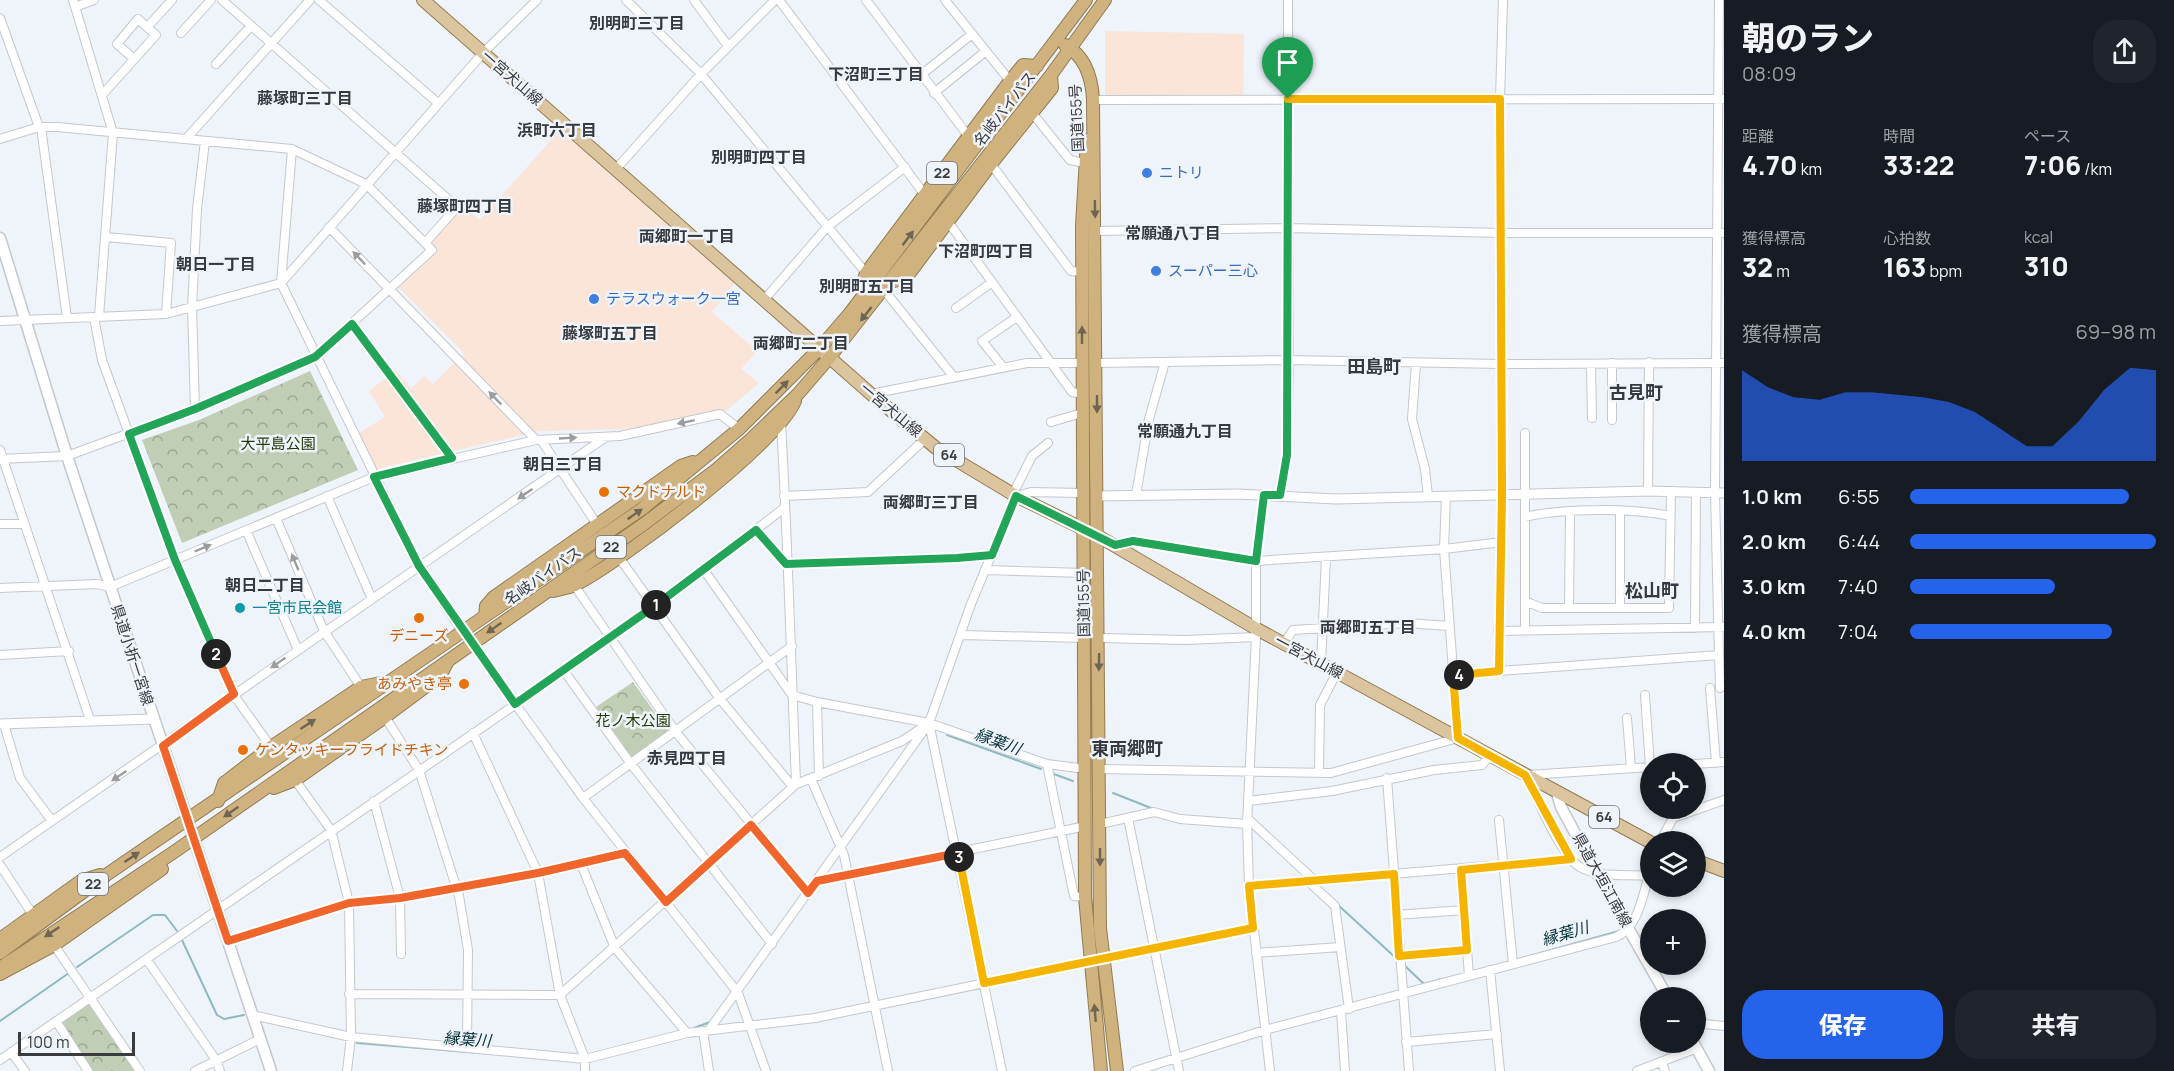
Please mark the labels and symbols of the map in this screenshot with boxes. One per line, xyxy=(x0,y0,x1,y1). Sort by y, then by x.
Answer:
district label: 別明町三丁目 xyxy=(589,12,685,34)
pin xyxy=(1262,37,1313,99)
street label: 一宮犬山線 xyxy=(477,45,548,110)
district label: 下沼町三丁目 xyxy=(828,63,924,85)
street label: 名岐バイパス xyxy=(969,67,1040,151)
street label: 国道155号 xyxy=(1064,83,1089,153)
district label: 藤塚町三丁目 xyxy=(257,87,353,109)
district label: 浜町六丁目 xyxy=(517,119,597,141)
district label: 別明町四丁目 xyxy=(711,146,807,168)
road number: 22 xyxy=(927,162,957,184)
place label: ニトリ xyxy=(1159,162,1204,183)
marker: ニトリ xyxy=(1140,166,1154,180)
district label: 藤塚町四丁目 xyxy=(417,195,513,217)
one-way arrow xyxy=(1090,200,1100,219)
district label: 常願通八丁目 xyxy=(1125,222,1221,244)
district label: 両郷町一丁目 xyxy=(639,225,735,247)
one-way arrow xyxy=(902,230,914,246)
district label: 下沼町四丁目 xyxy=(938,240,1034,262)
one-way arrow xyxy=(352,251,366,266)
district label: 朝日一丁目 xyxy=(176,253,256,275)
place label: スーパー三心 xyxy=(1168,260,1258,281)
marker: スーパー三心 xyxy=(1149,264,1163,278)
district label: 別明町五丁目 xyxy=(819,275,915,297)
place label: テラスウォーク一宮 xyxy=(606,288,741,309)
marker: テラスウォーク一宮 xyxy=(587,292,601,306)
one-way arrow xyxy=(860,306,872,321)
district label: 藤塚町五丁目 xyxy=(562,322,658,344)
one-way arrow xyxy=(1077,326,1087,345)
district label: 両郷町二丁目 xyxy=(753,332,849,354)
district label: 田島町 xyxy=(1347,354,1401,378)
street label: 一宮犬山線 xyxy=(856,377,927,442)
one-way arrow xyxy=(775,380,789,394)
district label: 古見町 xyxy=(1609,380,1663,404)
one-way arrow xyxy=(488,392,502,406)
one-way arrow xyxy=(1092,395,1102,414)
one-way arrow xyxy=(677,417,695,427)
district label: 常願通九丁目 xyxy=(1137,420,1233,442)
park label: 大平島公園 xyxy=(240,433,316,454)
one-way arrow xyxy=(559,434,578,443)
road number: 64 xyxy=(934,444,964,466)
district label: 朝日三丁目 xyxy=(523,453,603,475)
place label: マクドナルド xyxy=(616,481,706,502)
marker: マクドナルド xyxy=(597,485,611,499)
one-way arrow xyxy=(518,488,534,500)
district label: 両郷町三丁目 xyxy=(883,491,979,513)
one-way arrow xyxy=(626,508,642,520)
road number: 22 xyxy=(596,536,626,558)
street label: 名岐バイパス xyxy=(500,541,585,610)
one-way arrow xyxy=(194,543,212,553)
one-way arrow xyxy=(290,553,299,571)
street label: 国道155号 xyxy=(1072,569,1095,637)
district label: 朝日二丁目 xyxy=(225,574,305,596)
district label: 松山町 xyxy=(1625,578,1679,602)
pin: 1 xyxy=(641,590,671,620)
place label: 一宮市民会館 xyxy=(252,597,342,618)
marker: 一宮市民会館 xyxy=(233,601,247,615)
street label: 県道小折一宮線 xyxy=(106,602,159,708)
marker: デニーズ xyxy=(412,611,426,625)
district label: 両郷町五丁目 xyxy=(1320,616,1416,638)
one-way arrow xyxy=(487,622,503,634)
place label: デニーズ xyxy=(389,625,449,646)
street label: 一宮犬山線 xyxy=(1271,630,1347,683)
pin: 2 xyxy=(201,639,231,669)
one-way arrow xyxy=(1094,653,1104,672)
one-way arrow xyxy=(270,657,286,669)
pin: 4 xyxy=(1444,660,1474,690)
place label: あみやき亭 xyxy=(377,673,452,694)
marker: あみやき亭 xyxy=(457,677,471,691)
park label: 花ノ木公園 xyxy=(595,710,671,731)
one-way arrow xyxy=(299,718,316,729)
water label: 縁葉川 xyxy=(972,722,1026,760)
district label: 東両郷町 xyxy=(1091,736,1163,760)
place label: ケンタッキーフライドチキン xyxy=(255,739,448,760)
marker: ケンタッキーフライドチキン xyxy=(236,743,250,757)
district label: 赤見四丁目 xyxy=(647,747,727,769)
one-way arrow xyxy=(111,770,127,782)
one-way arrow xyxy=(224,806,240,818)
road number: 64 xyxy=(1589,806,1619,828)
street label: 県道大垣江南線 xyxy=(1568,829,1637,931)
pin: 3 xyxy=(944,842,974,872)
one-way arrow xyxy=(1095,848,1105,867)
one-way arrow xyxy=(124,852,140,863)
road number: 22 xyxy=(78,873,108,895)
water label: 縁葉川 xyxy=(1539,915,1593,950)
one-way arrow xyxy=(44,926,60,937)
one-way arrow xyxy=(1090,1003,1100,1022)
water label: 縁葉川 xyxy=(442,1026,494,1052)
scale bar xyxy=(18,1029,135,1056)

